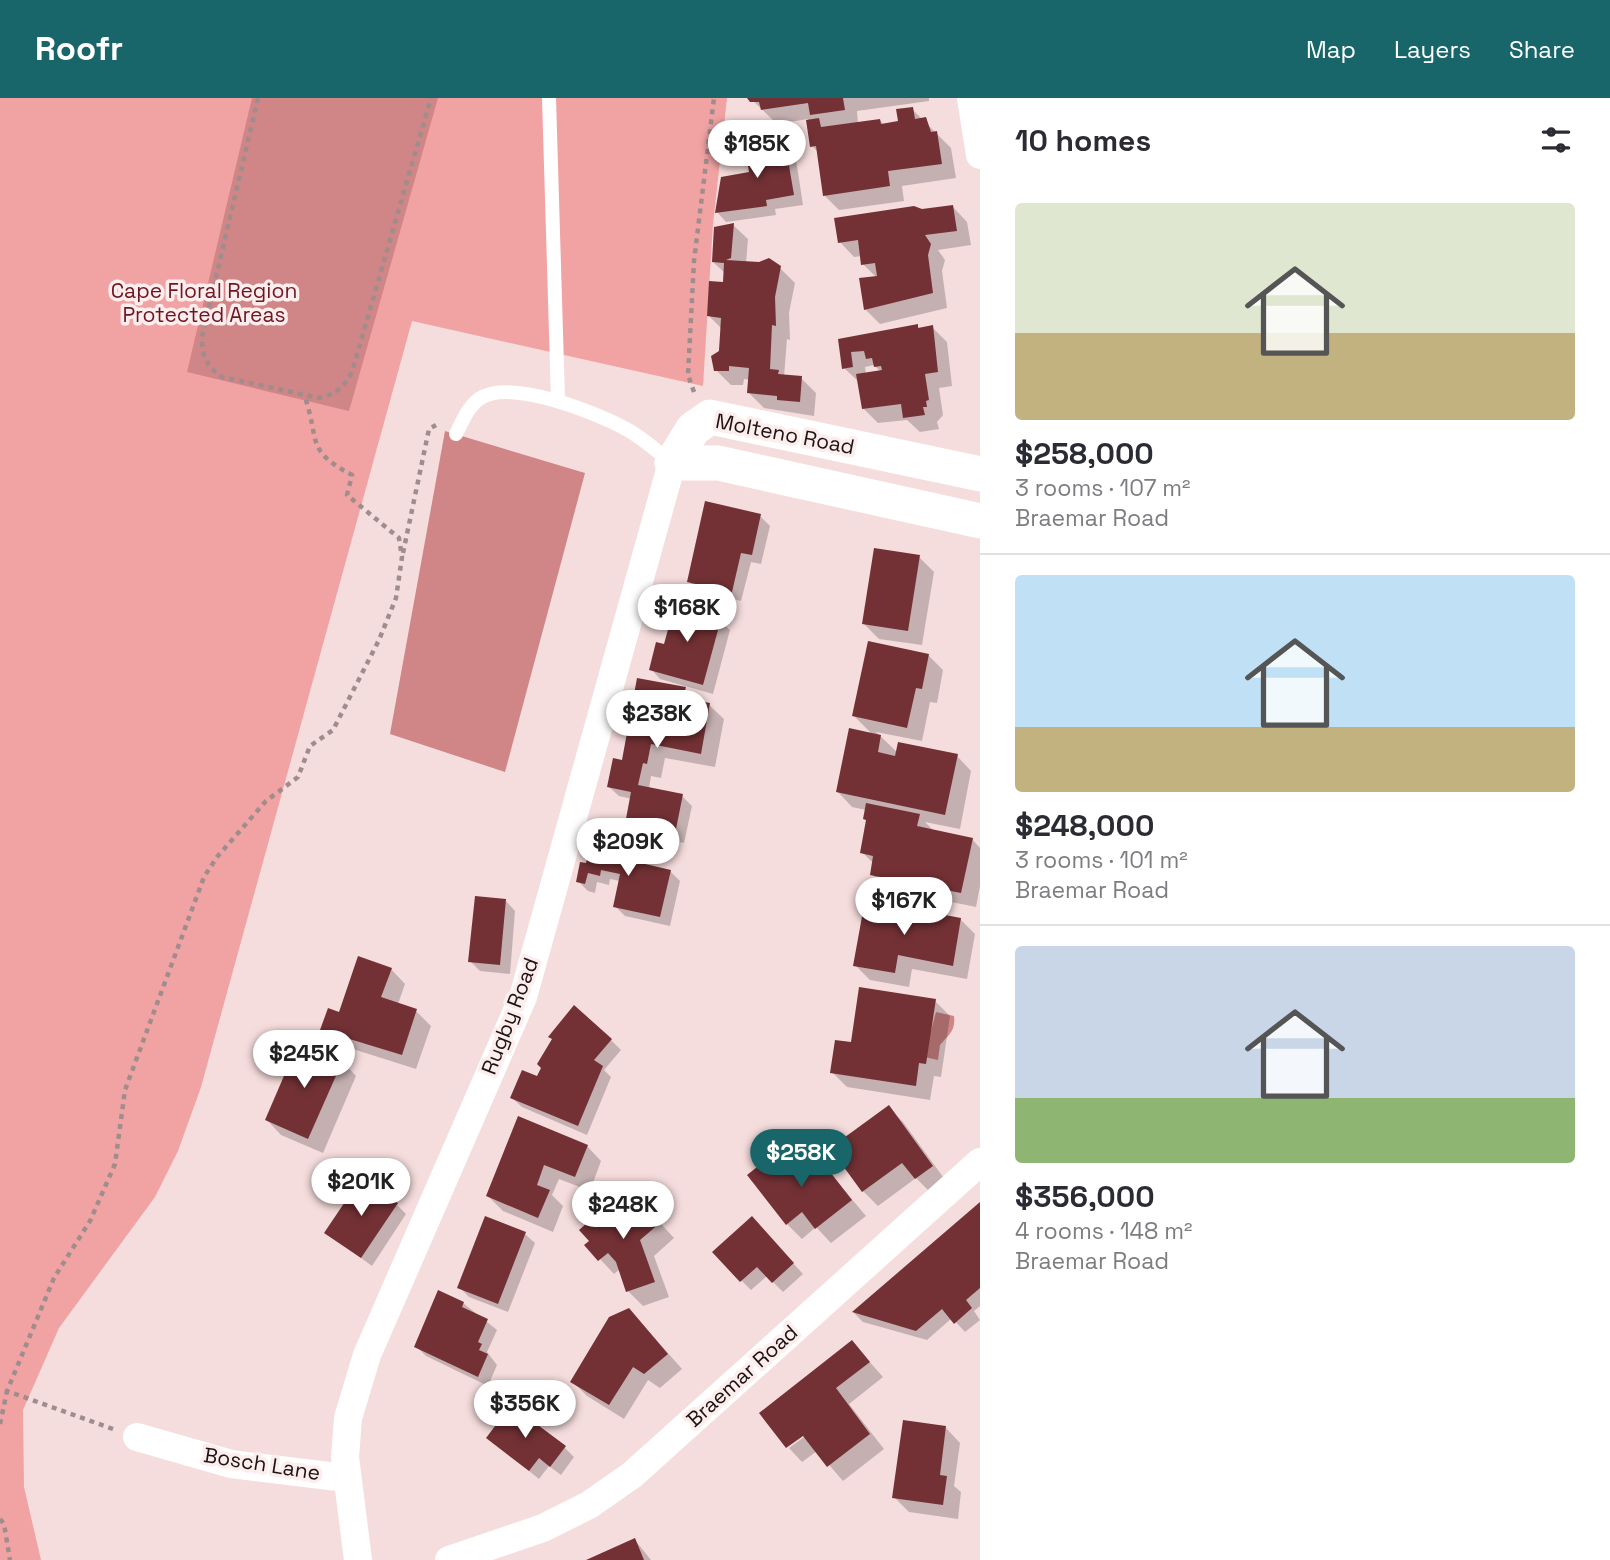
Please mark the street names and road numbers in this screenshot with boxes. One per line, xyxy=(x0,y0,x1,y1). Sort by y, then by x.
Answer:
street label: Molteno Road xyxy=(713,407,857,460)
street label: Rugby Road xyxy=(475,954,544,1078)
street label: Braemar Road xyxy=(680,1319,803,1433)
street label: Bosch Lane xyxy=(202,1441,322,1486)

